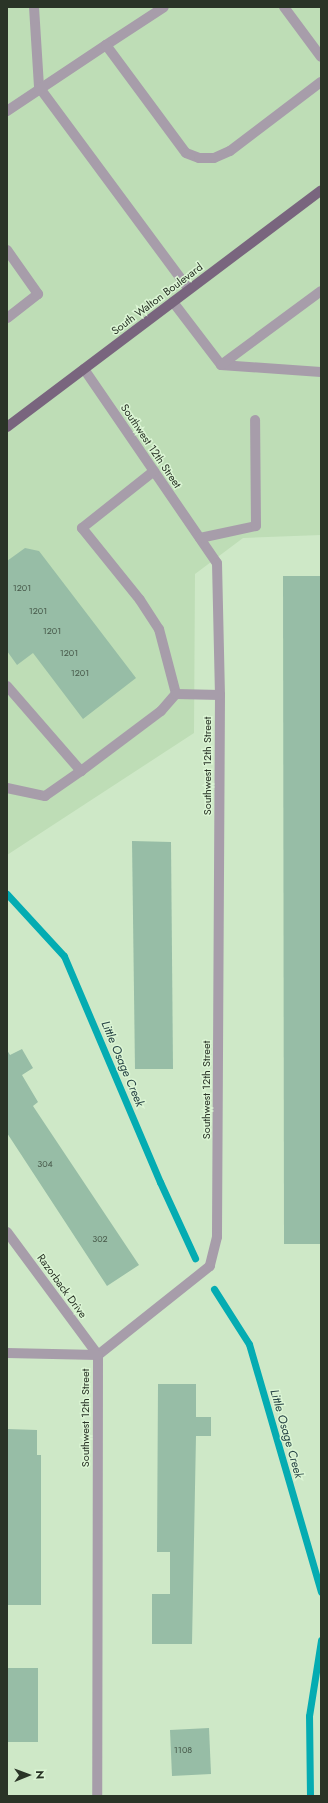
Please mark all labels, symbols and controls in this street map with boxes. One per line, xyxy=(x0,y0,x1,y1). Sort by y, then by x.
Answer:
street label: South Walton Boulevard xyxy=(109,260,205,338)
street label: Southwest 12th Street xyxy=(118,401,184,491)
house number: 1201 xyxy=(13,583,31,593)
house number: 1201 xyxy=(29,606,47,616)
house number: 1201 xyxy=(43,626,61,636)
house number: 1201 xyxy=(60,648,78,658)
house number: 1201 xyxy=(71,668,89,678)
street label: Southwest 12th Street xyxy=(200,717,214,815)
water label: Little Osage Creek xyxy=(97,1019,147,1109)
street label: Southwest 12th Street xyxy=(199,1041,213,1139)
house number: 304 xyxy=(37,1159,53,1169)
house number: 302 xyxy=(92,1234,108,1244)
street label: Razorback Drive xyxy=(34,1252,90,1320)
street label: Southwest 12th Street xyxy=(78,1369,92,1467)
water label: Little Osage Creek xyxy=(266,1388,306,1480)
house number: 1108 xyxy=(174,1745,192,1755)
north arrow xyxy=(8,1755,48,1795)
text: N xyxy=(32,1770,48,1779)

